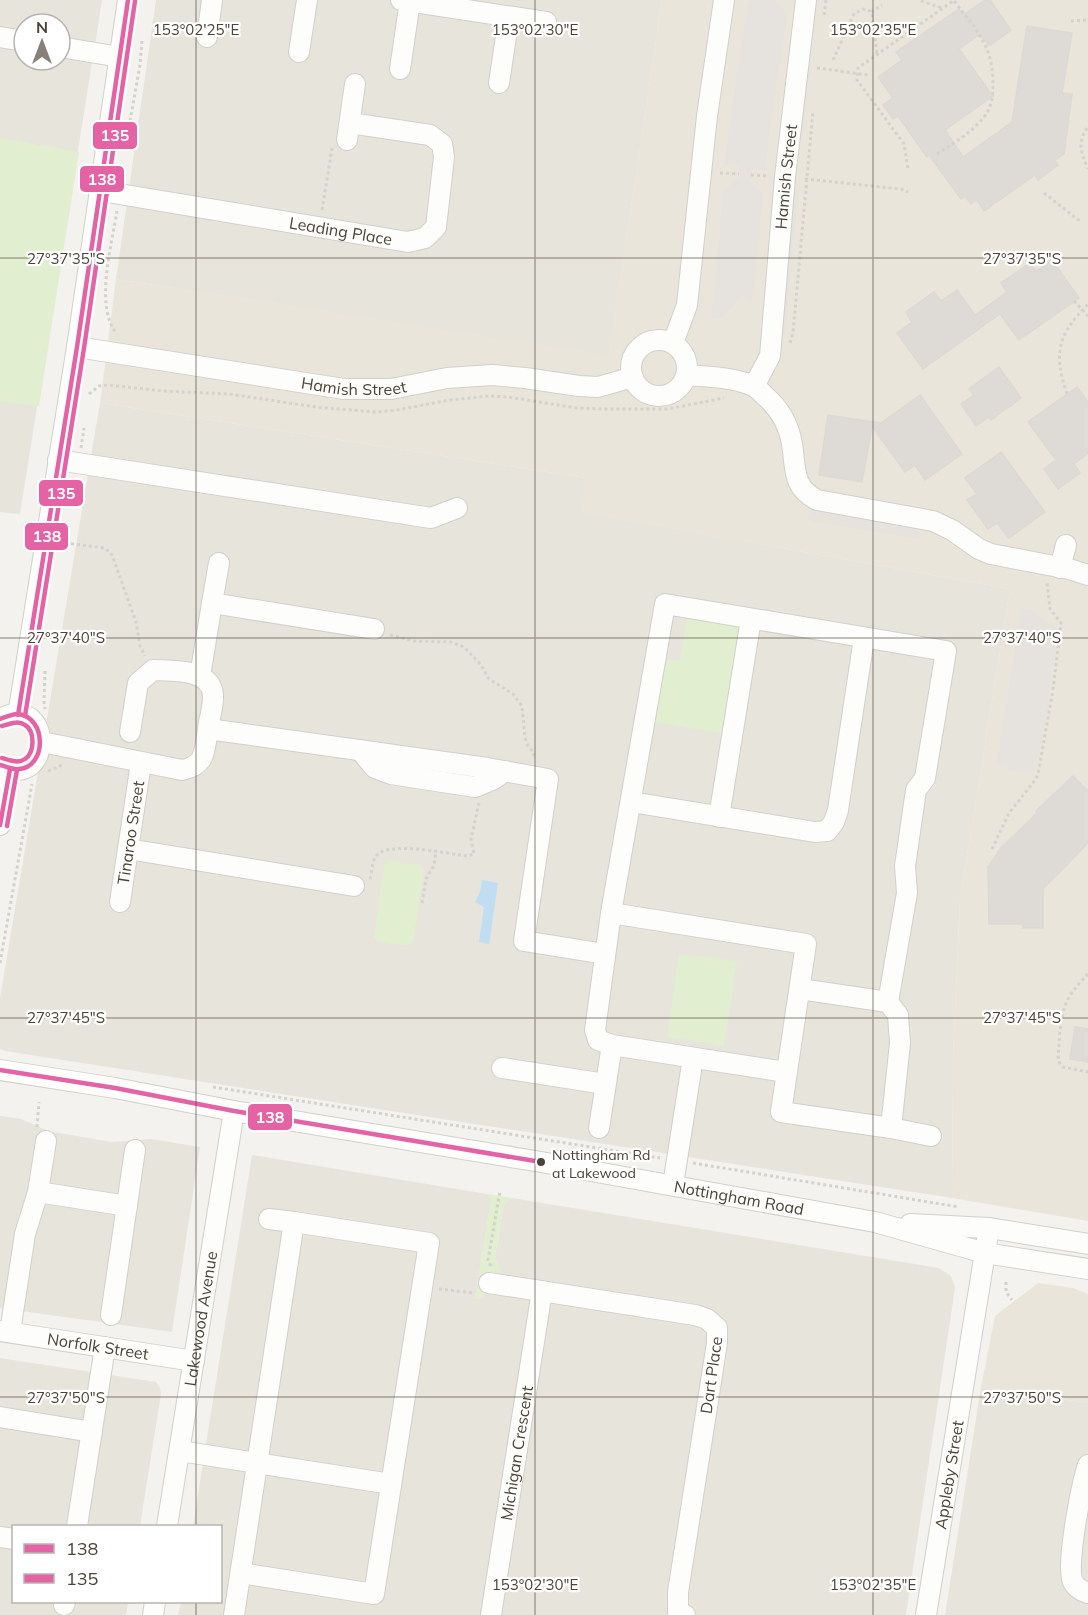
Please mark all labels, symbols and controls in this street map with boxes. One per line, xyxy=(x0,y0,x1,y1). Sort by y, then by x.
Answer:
north arrow xyxy=(12,12,72,72)
text: N xyxy=(36,17,48,37)
text: 153°02'25"E xyxy=(153,20,239,39)
text: 153°02'30"E xyxy=(492,20,578,39)
text: 153°02'35"E xyxy=(830,20,916,39)
line badge: 135 xyxy=(92,121,138,150)
street label: Hamish Street xyxy=(771,123,801,230)
text: 135 xyxy=(101,125,130,145)
line badge: 138 xyxy=(79,165,125,193)
text: 138 xyxy=(88,169,117,189)
street label: Leading Place xyxy=(288,212,394,249)
text: 27°37'35"S xyxy=(27,249,105,268)
text: 27°37'35"S xyxy=(983,249,1061,268)
street label: Hamish Street xyxy=(300,372,409,399)
line badge: 135 xyxy=(38,479,84,507)
text: 135 xyxy=(47,483,76,503)
line badge: 138 xyxy=(24,522,69,551)
text: 138 xyxy=(33,526,62,546)
text: 27°37'40"S xyxy=(27,628,105,647)
text: 27°37'40"S xyxy=(983,628,1061,647)
street label: Tinaroo Street xyxy=(113,779,148,886)
text: 27°37'45"S xyxy=(27,1008,105,1027)
text: 27°37'45"S xyxy=(983,1008,1061,1027)
line badge: 138 xyxy=(247,1103,293,1131)
text: 138 xyxy=(256,1107,285,1127)
place label: Nottingham Rd at Lakewood xyxy=(552,1146,650,1182)
marker: Nottingham Rd at Lakewood xyxy=(535,1156,547,1168)
street label: Nottingham Road xyxy=(673,1176,805,1219)
street label: Lakewood Avenue xyxy=(180,1250,221,1388)
street label: Norfolk Street xyxy=(46,1328,150,1364)
street label: Dart Place xyxy=(696,1335,726,1415)
street label: Michigan Crescent xyxy=(496,1384,537,1522)
text: 27°37'50"S xyxy=(27,1388,105,1407)
text: 27°37'50"S xyxy=(983,1388,1061,1407)
street label: Appleby Street xyxy=(930,1419,968,1531)
legend xyxy=(12,1525,222,1603)
text: 138 xyxy=(66,1537,98,1560)
text: 135 xyxy=(66,1567,99,1590)
text: 153°02'30"E xyxy=(492,1575,578,1594)
text: 153°02'35"E xyxy=(830,1575,916,1594)

